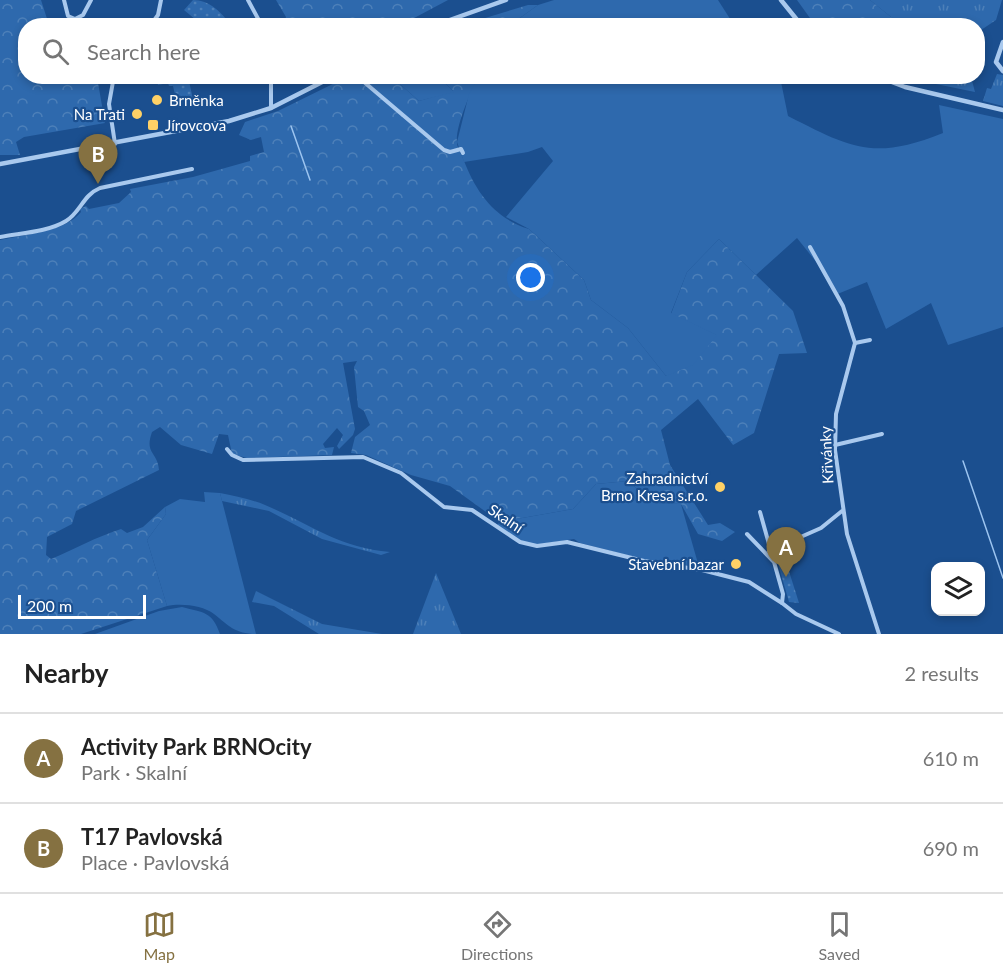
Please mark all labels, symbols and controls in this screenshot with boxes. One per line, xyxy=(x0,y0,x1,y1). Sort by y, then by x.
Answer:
search box xyxy=(18,18,985,84)
icon: search xyxy=(39,35,72,68)
text: Search here xyxy=(87,38,200,65)
place label: Brněnka xyxy=(169,91,224,109)
marker: Brněnka xyxy=(150,93,164,107)
place label: Na Trati xyxy=(74,105,125,123)
marker: Na Trati xyxy=(130,107,144,121)
place label: Jírovcova xyxy=(165,116,226,134)
marker: Jírovcova xyxy=(146,118,160,132)
pin: B xyxy=(78,134,118,184)
your location xyxy=(516,263,545,292)
street label: Křivánky xyxy=(815,425,836,484)
place label: Zahradnictví Brno Kresa s.r.o. xyxy=(601,469,709,504)
marker: Zahradnictví Brno Kresa s.r.o. xyxy=(713,480,727,494)
street label: Skalní xyxy=(485,500,528,537)
pin: A xyxy=(766,528,806,577)
place label: Stavební bazar xyxy=(628,555,725,573)
marker: Stavební bazar xyxy=(729,557,743,571)
map controls xyxy=(931,562,985,616)
button: layers xyxy=(931,562,985,616)
scale bar xyxy=(18,592,146,620)
text: 200 m xyxy=(27,596,72,615)
text: Nearby xyxy=(24,657,109,689)
text: 2 results xyxy=(904,661,979,685)
text: Activity Park BRNOcity xyxy=(81,733,312,760)
text: A xyxy=(37,746,50,770)
text: 610 m xyxy=(923,746,979,770)
text: Park · Skalní xyxy=(81,760,187,784)
text: T17 Pavlovská xyxy=(81,823,223,850)
text: B xyxy=(37,836,50,860)
text: 690 m xyxy=(923,836,979,860)
text: Place · Pavlovská xyxy=(81,850,229,874)
tab: Map xyxy=(143,908,176,963)
tab: Directions xyxy=(461,908,533,963)
tab: Saved xyxy=(819,908,860,963)

